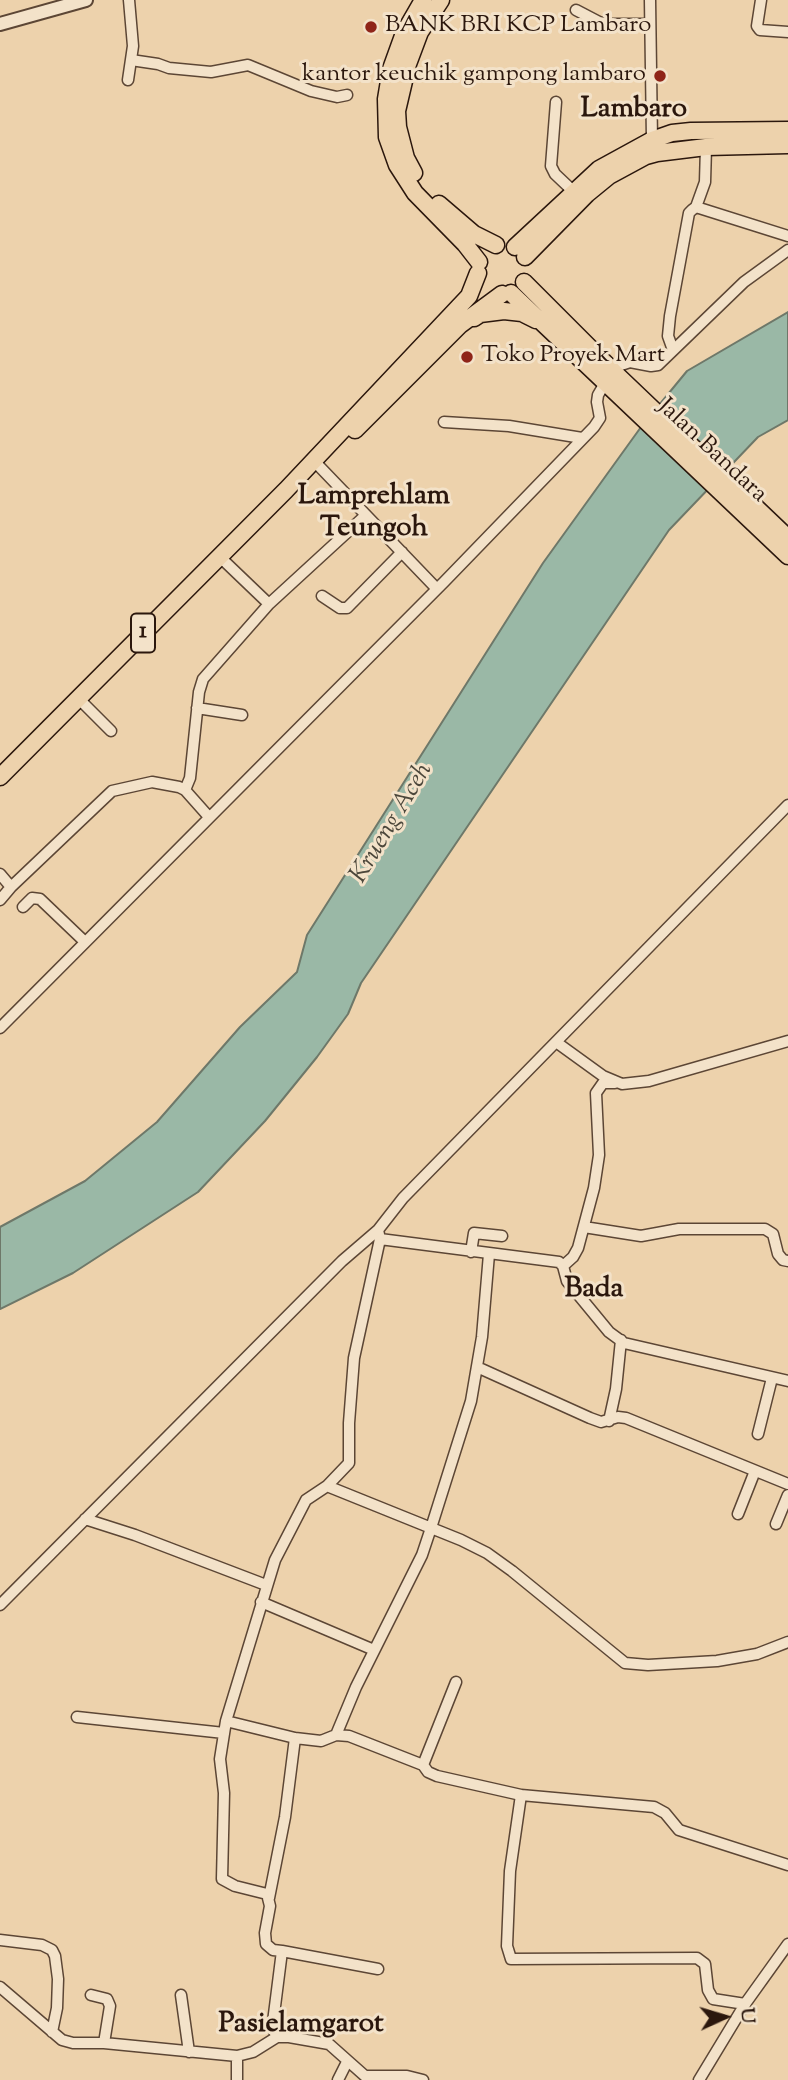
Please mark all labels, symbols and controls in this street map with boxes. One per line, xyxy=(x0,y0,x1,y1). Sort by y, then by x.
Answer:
place label: BANK BRI KCP Lambaro xyxy=(385,13,651,41)
marker: BANK BRI KCP Lambaro xyxy=(363,19,379,35)
place label: kantor keuchik gampong lambaro xyxy=(302,62,646,90)
marker: kantor keuchik gampong lambaro xyxy=(652,68,668,84)
district label: Lambaro xyxy=(581,94,687,128)
place label: Toko Proyek Mart xyxy=(481,343,665,371)
marker: Toko Proyek Mart xyxy=(459,349,475,365)
street label: Jalan Bandara xyxy=(650,394,772,510)
district label: Lamprehlam Teungoh xyxy=(298,481,450,547)
road number: 1 xyxy=(131,614,155,652)
water label: Krueng Aceh xyxy=(345,758,441,890)
district label: Bada xyxy=(565,1274,623,1308)
north arrow xyxy=(690,1982,760,2052)
text: U xyxy=(732,2007,760,2024)
district label: Pasielamgarot xyxy=(218,2009,384,2043)

